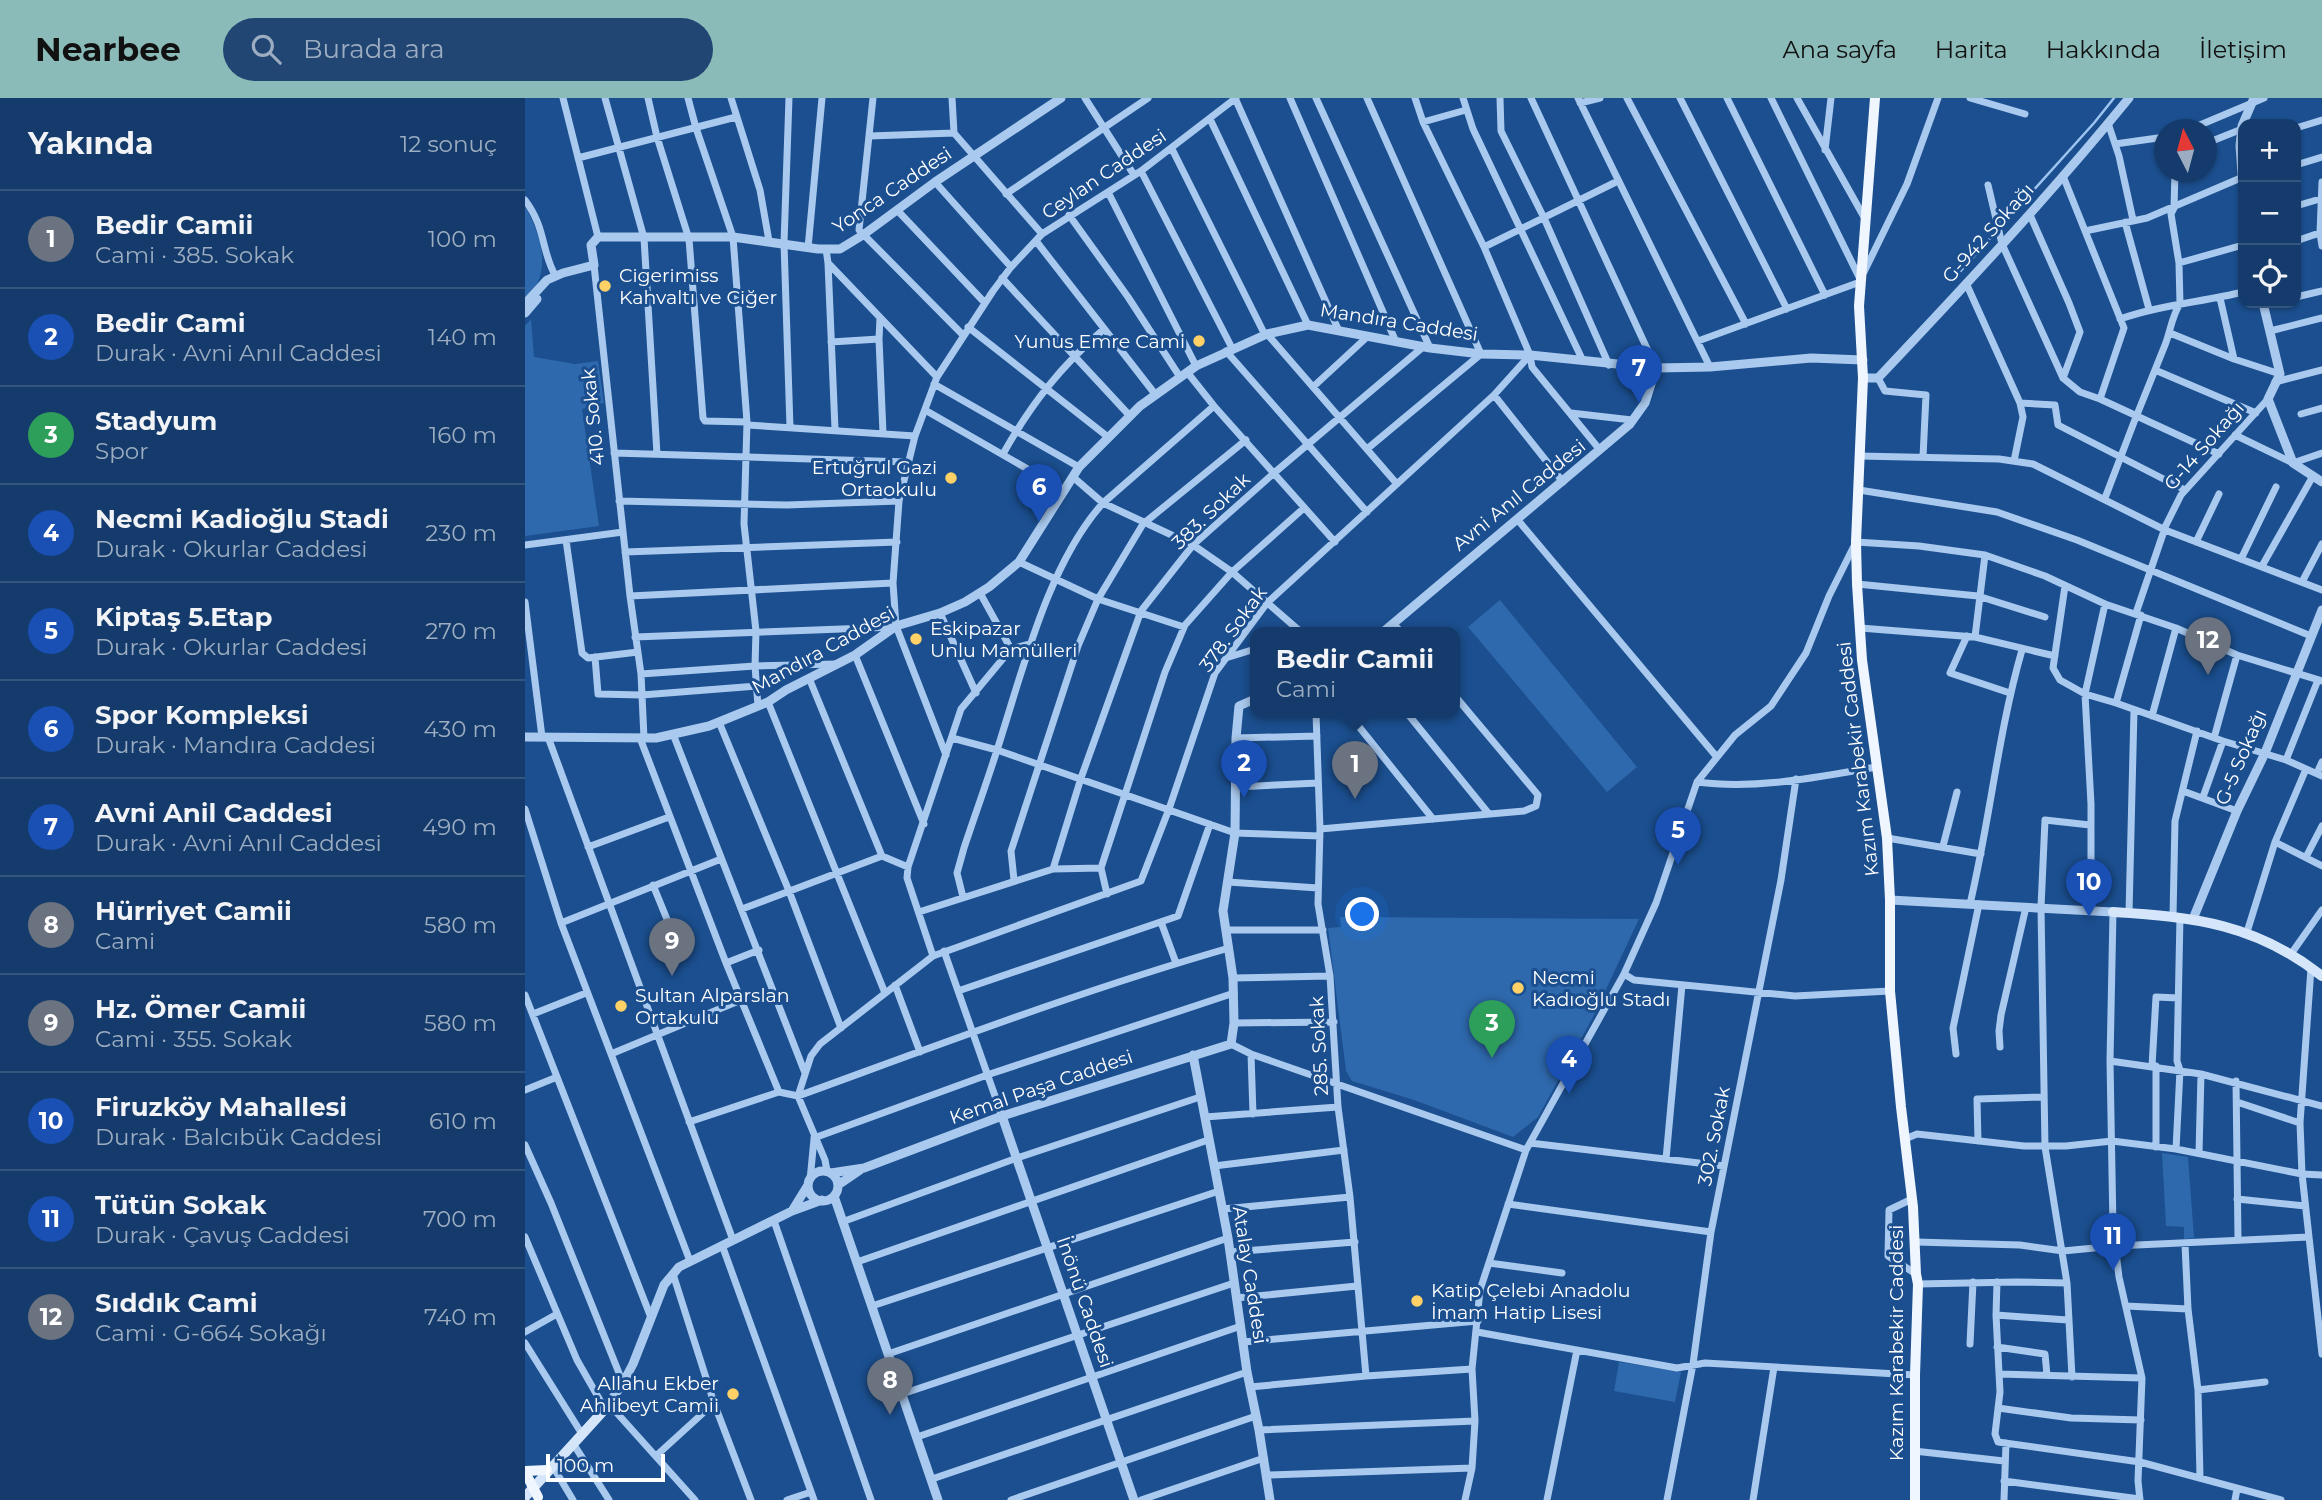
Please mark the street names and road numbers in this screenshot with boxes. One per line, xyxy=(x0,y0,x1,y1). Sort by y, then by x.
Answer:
street label: Ceylan Caddesi xyxy=(1037,124,1171,224)
street label: Yonca Caddesi xyxy=(828,142,956,238)
street label: G-942 Sokağı xyxy=(1937,179,2039,287)
street label: Mandıra Caddesi xyxy=(1318,298,1480,346)
street label: 410. Sokak xyxy=(576,367,610,467)
street label: G-14 Sokağı xyxy=(2159,397,2249,495)
street label: Avni Anıl Caddesi xyxy=(1448,434,1590,556)
street label: 383. Sokak xyxy=(1167,468,1255,554)
street label: 378. Sokak xyxy=(1194,581,1272,676)
street label: Mandıra Caddesi xyxy=(748,601,898,699)
street label: Kazım Karabekir Caddesi xyxy=(1832,640,1884,878)
street label: G-5 Sokağı xyxy=(2211,706,2271,808)
street label: 285. Sokak xyxy=(1305,995,1333,1097)
street label: Kemal Paşa Caddesi xyxy=(946,1045,1136,1129)
street label: 302. Sokak xyxy=(1693,1084,1735,1188)
street label: Atalay Caddesi xyxy=(1228,1204,1272,1346)
street label: Kazım Karabekir Caddesi xyxy=(1885,1225,1908,1461)
street label: İnönü Caddesi xyxy=(1052,1233,1118,1371)

